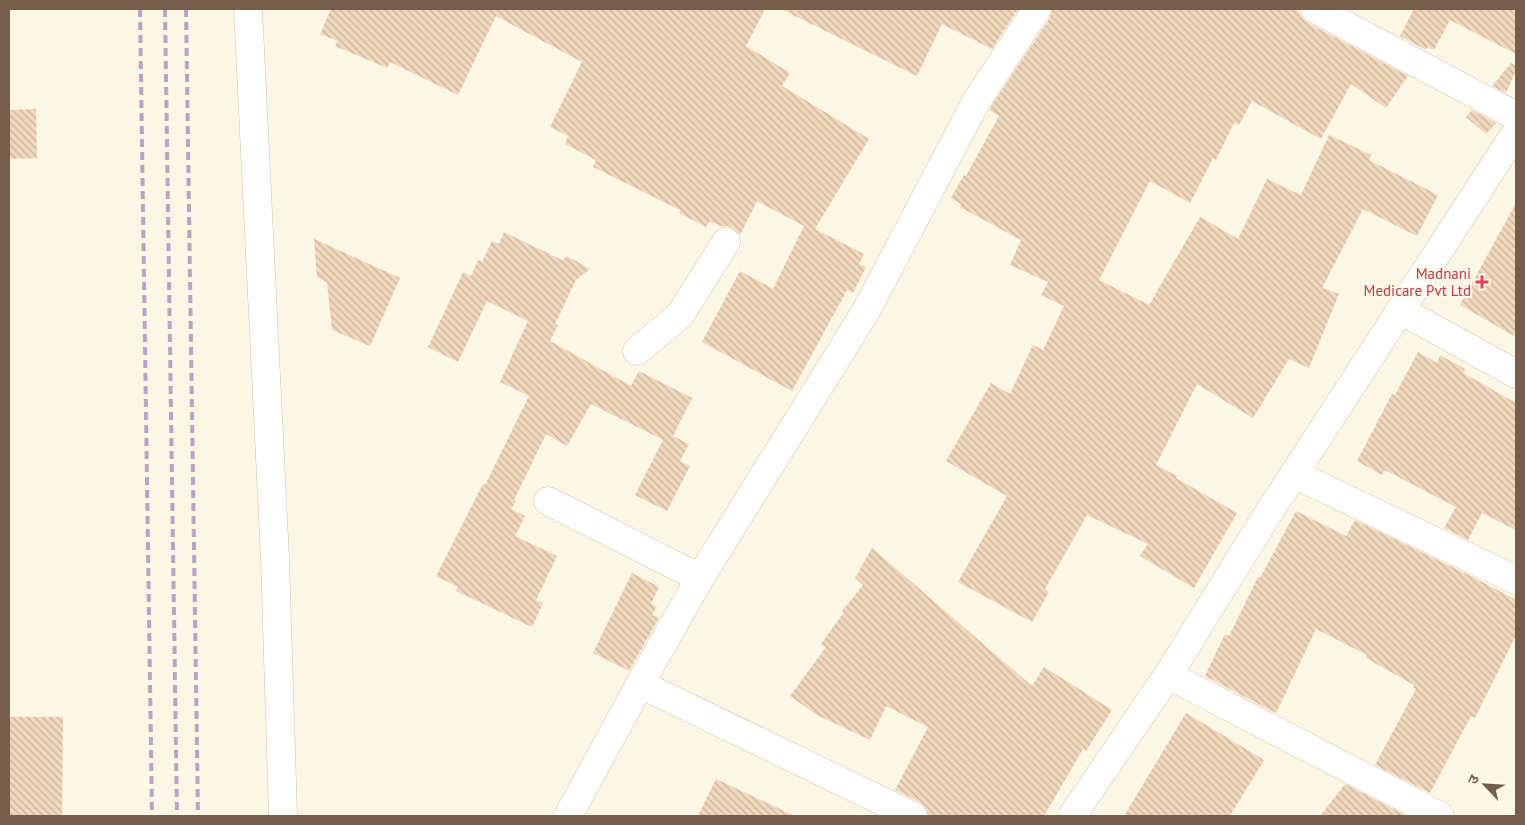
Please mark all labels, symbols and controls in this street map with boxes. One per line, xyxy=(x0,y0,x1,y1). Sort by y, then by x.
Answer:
place label: Madnani Medicare Pvt Ltd xyxy=(1364,264,1471,300)
marker: Madnani Medicare Pvt Ltd xyxy=(1475,275,1489,289)
north arrow xyxy=(1460,760,1510,810)
text: उ xyxy=(1463,771,1483,787)

